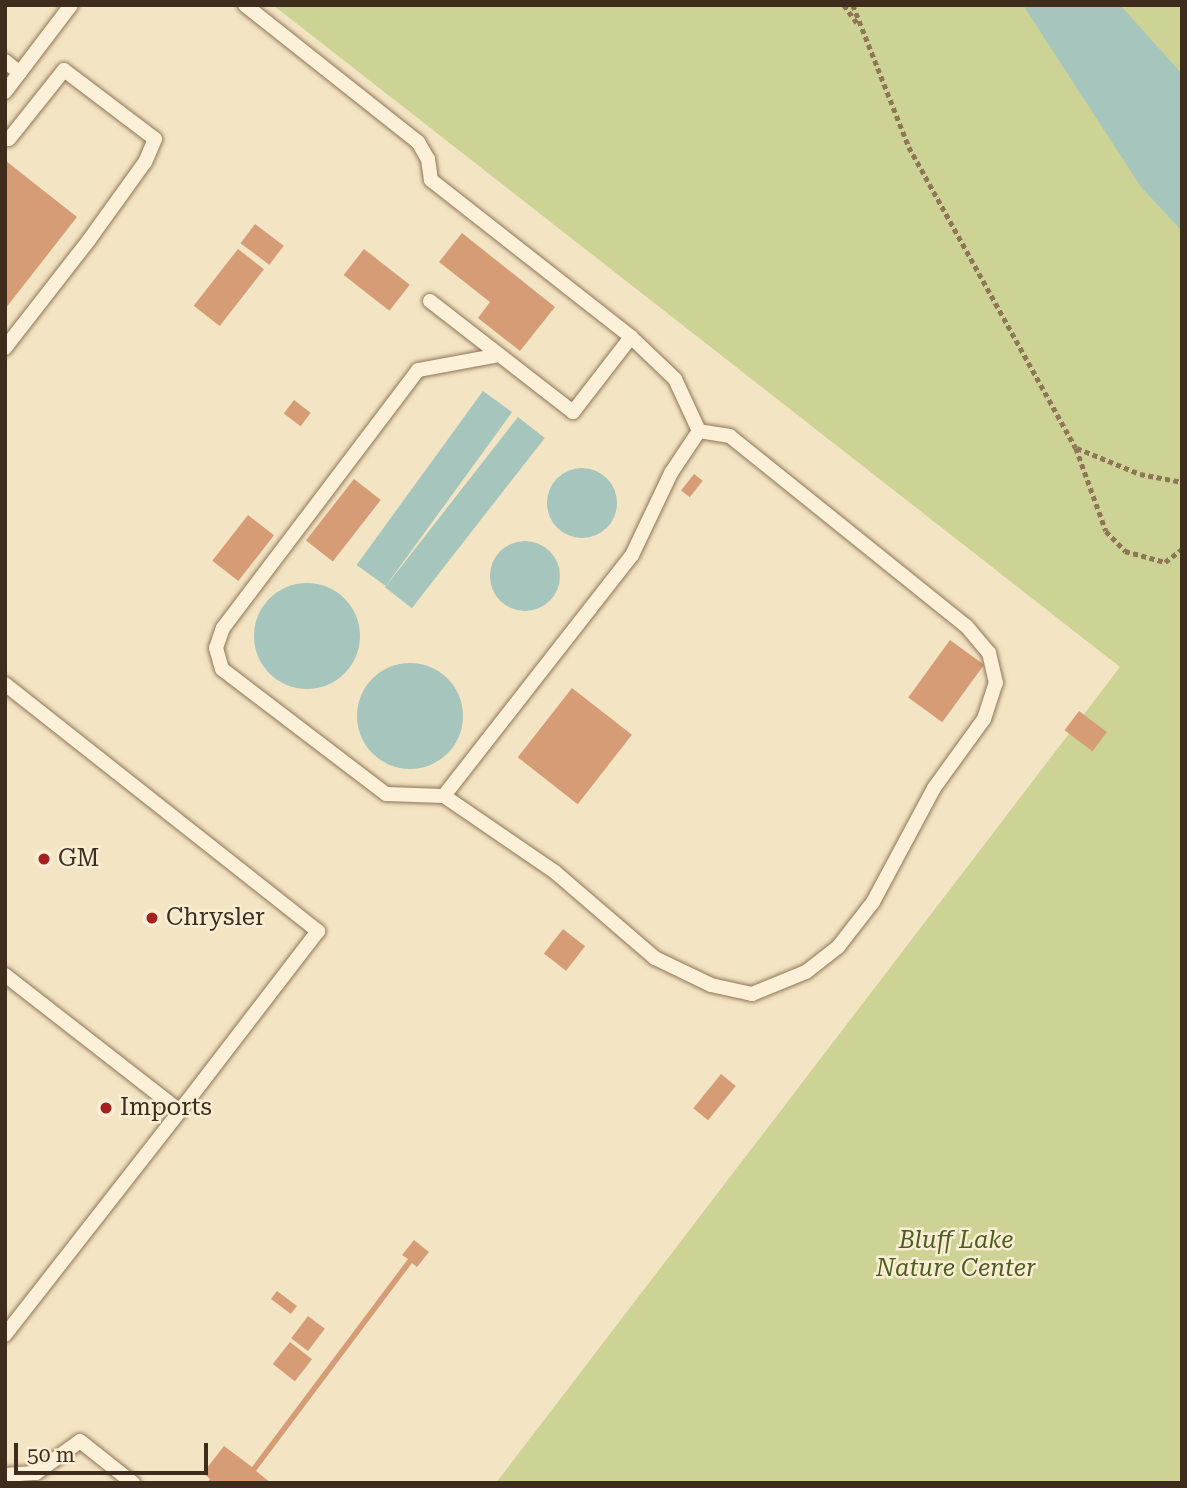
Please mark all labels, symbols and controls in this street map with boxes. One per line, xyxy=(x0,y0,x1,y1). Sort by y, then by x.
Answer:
place label: GM xyxy=(58,845,99,873)
marker: GM xyxy=(36,851,52,867)
place label: Chrysler xyxy=(166,904,265,932)
marker: Chrysler xyxy=(144,910,160,926)
place label: Imports xyxy=(120,1094,212,1122)
marker: Imports xyxy=(98,1100,114,1116)
park label: Bluff Lake Nature Center xyxy=(876,1227,1036,1283)
scale bar xyxy=(18,1428,212,1472)
text: 50 m xyxy=(27,1443,75,1467)

